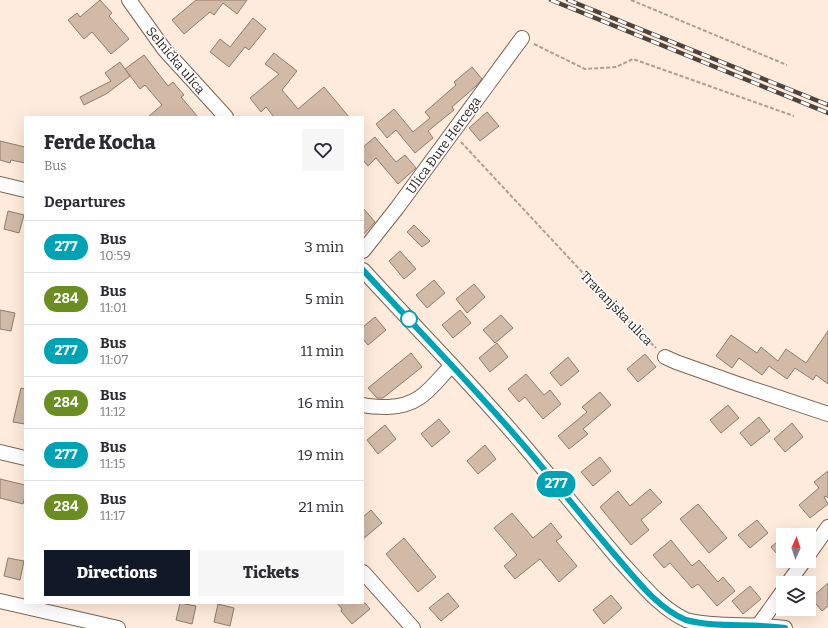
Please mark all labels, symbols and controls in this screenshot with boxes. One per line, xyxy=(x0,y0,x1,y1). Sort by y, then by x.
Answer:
street label: Selnička ulica xyxy=(143,24,208,97)
street label: Ulica Đure Hercega xyxy=(403,94,484,197)
button: heart xyxy=(302,129,344,171)
text: Ferde Kocha xyxy=(44,131,155,154)
text: Bus xyxy=(44,158,66,173)
text: Departures xyxy=(44,193,125,211)
text: Bus xyxy=(100,230,126,248)
text: 277 xyxy=(55,238,77,255)
text: 3 min xyxy=(304,238,344,256)
text: 10:59 xyxy=(100,248,131,263)
street label: Travanjska ulica xyxy=(578,268,656,348)
text: Bus xyxy=(100,282,126,300)
text: 284 xyxy=(54,290,78,307)
text: 5 min xyxy=(305,290,344,308)
text: 11:01 xyxy=(100,300,127,315)
unlabelled marker xyxy=(400,310,418,328)
text: Bus xyxy=(100,334,126,352)
text: 277 xyxy=(55,342,77,359)
text: 11 min xyxy=(301,342,344,360)
text: 11:07 xyxy=(100,352,128,367)
text: Bus xyxy=(100,386,126,404)
text: 284 xyxy=(54,394,78,411)
text: 16 min xyxy=(298,394,344,412)
text: 11:12 xyxy=(100,404,126,419)
text: Bus xyxy=(100,438,126,456)
text: 277 xyxy=(55,446,77,463)
text: 19 min xyxy=(298,446,344,464)
text: 11:15 xyxy=(100,456,126,471)
line badge: 277 xyxy=(533,471,579,497)
text: 277 xyxy=(545,475,567,492)
text: Bus xyxy=(100,490,126,508)
text: 284 xyxy=(54,498,78,515)
text: 21 min xyxy=(298,498,344,516)
text: 11:17 xyxy=(100,508,125,523)
north arrow xyxy=(776,528,816,568)
map controls xyxy=(776,528,816,616)
button: Directions xyxy=(44,550,190,596)
button: Tickets xyxy=(198,550,344,596)
button: layers xyxy=(776,576,816,616)

